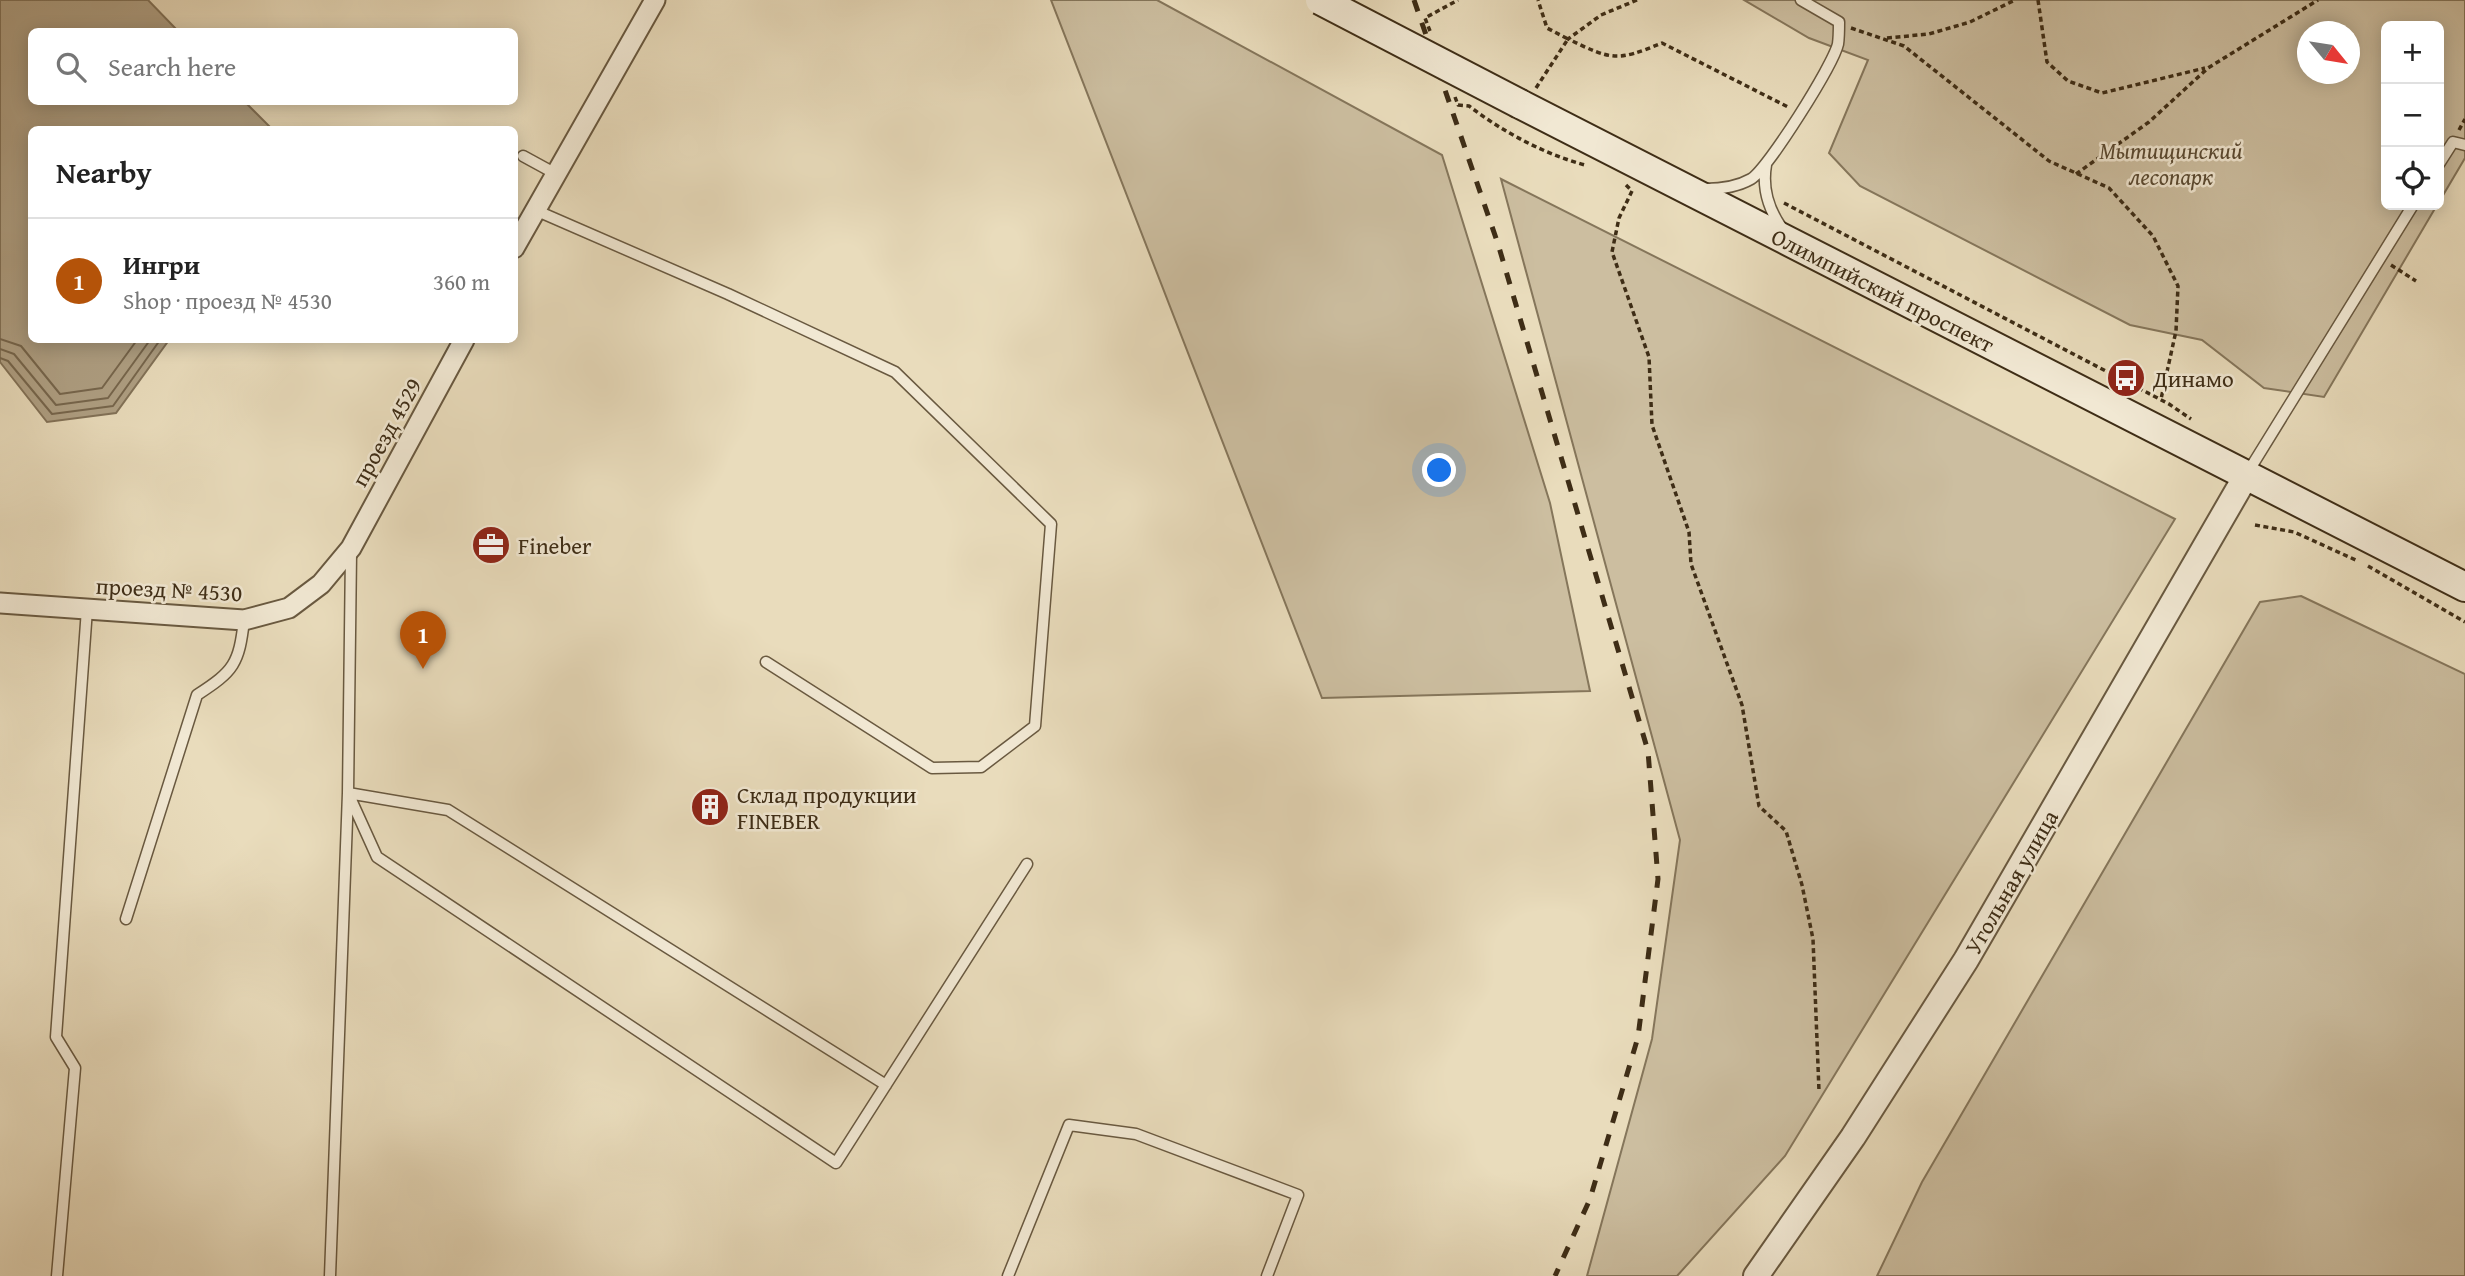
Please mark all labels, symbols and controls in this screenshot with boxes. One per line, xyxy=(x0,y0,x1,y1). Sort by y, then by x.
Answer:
north arrow xyxy=(2297,21,2360,84)
map controls xyxy=(2381,21,2444,210)
button: + xyxy=(2381,21,2444,84)
search box xyxy=(28,28,518,105)
text: Search here xyxy=(108,47,236,86)
icon: search xyxy=(52,48,90,86)
button: − xyxy=(2381,84,2444,147)
park label: Мытищинский лесопарк xyxy=(2099,134,2243,193)
button: locate xyxy=(2381,147,2444,210)
text: Nearby xyxy=(56,150,152,194)
street label: Олимпийский проспект xyxy=(1766,219,2000,361)
text: Ингри xyxy=(123,245,200,284)
text: 1 xyxy=(73,265,85,298)
text: 360 m xyxy=(433,265,490,298)
text: Shop · проезд № 4530 xyxy=(123,284,332,317)
bus stop icon: Динамо xyxy=(2105,357,2147,399)
place label: Динамо xyxy=(2152,362,2234,395)
street label: проезд 4529 xyxy=(343,372,429,492)
your location xyxy=(1422,453,1456,487)
office icon: Fineber xyxy=(470,524,512,566)
place label: Fineber xyxy=(518,529,592,562)
street label: проезд № 4530 xyxy=(95,569,243,609)
pin: 1 xyxy=(400,611,446,669)
place label: Склад продукции FINEBER xyxy=(737,778,917,837)
building icon: Склад продукции FINEBER xyxy=(689,786,731,828)
street label: Угольная улица xyxy=(1956,804,2066,960)

